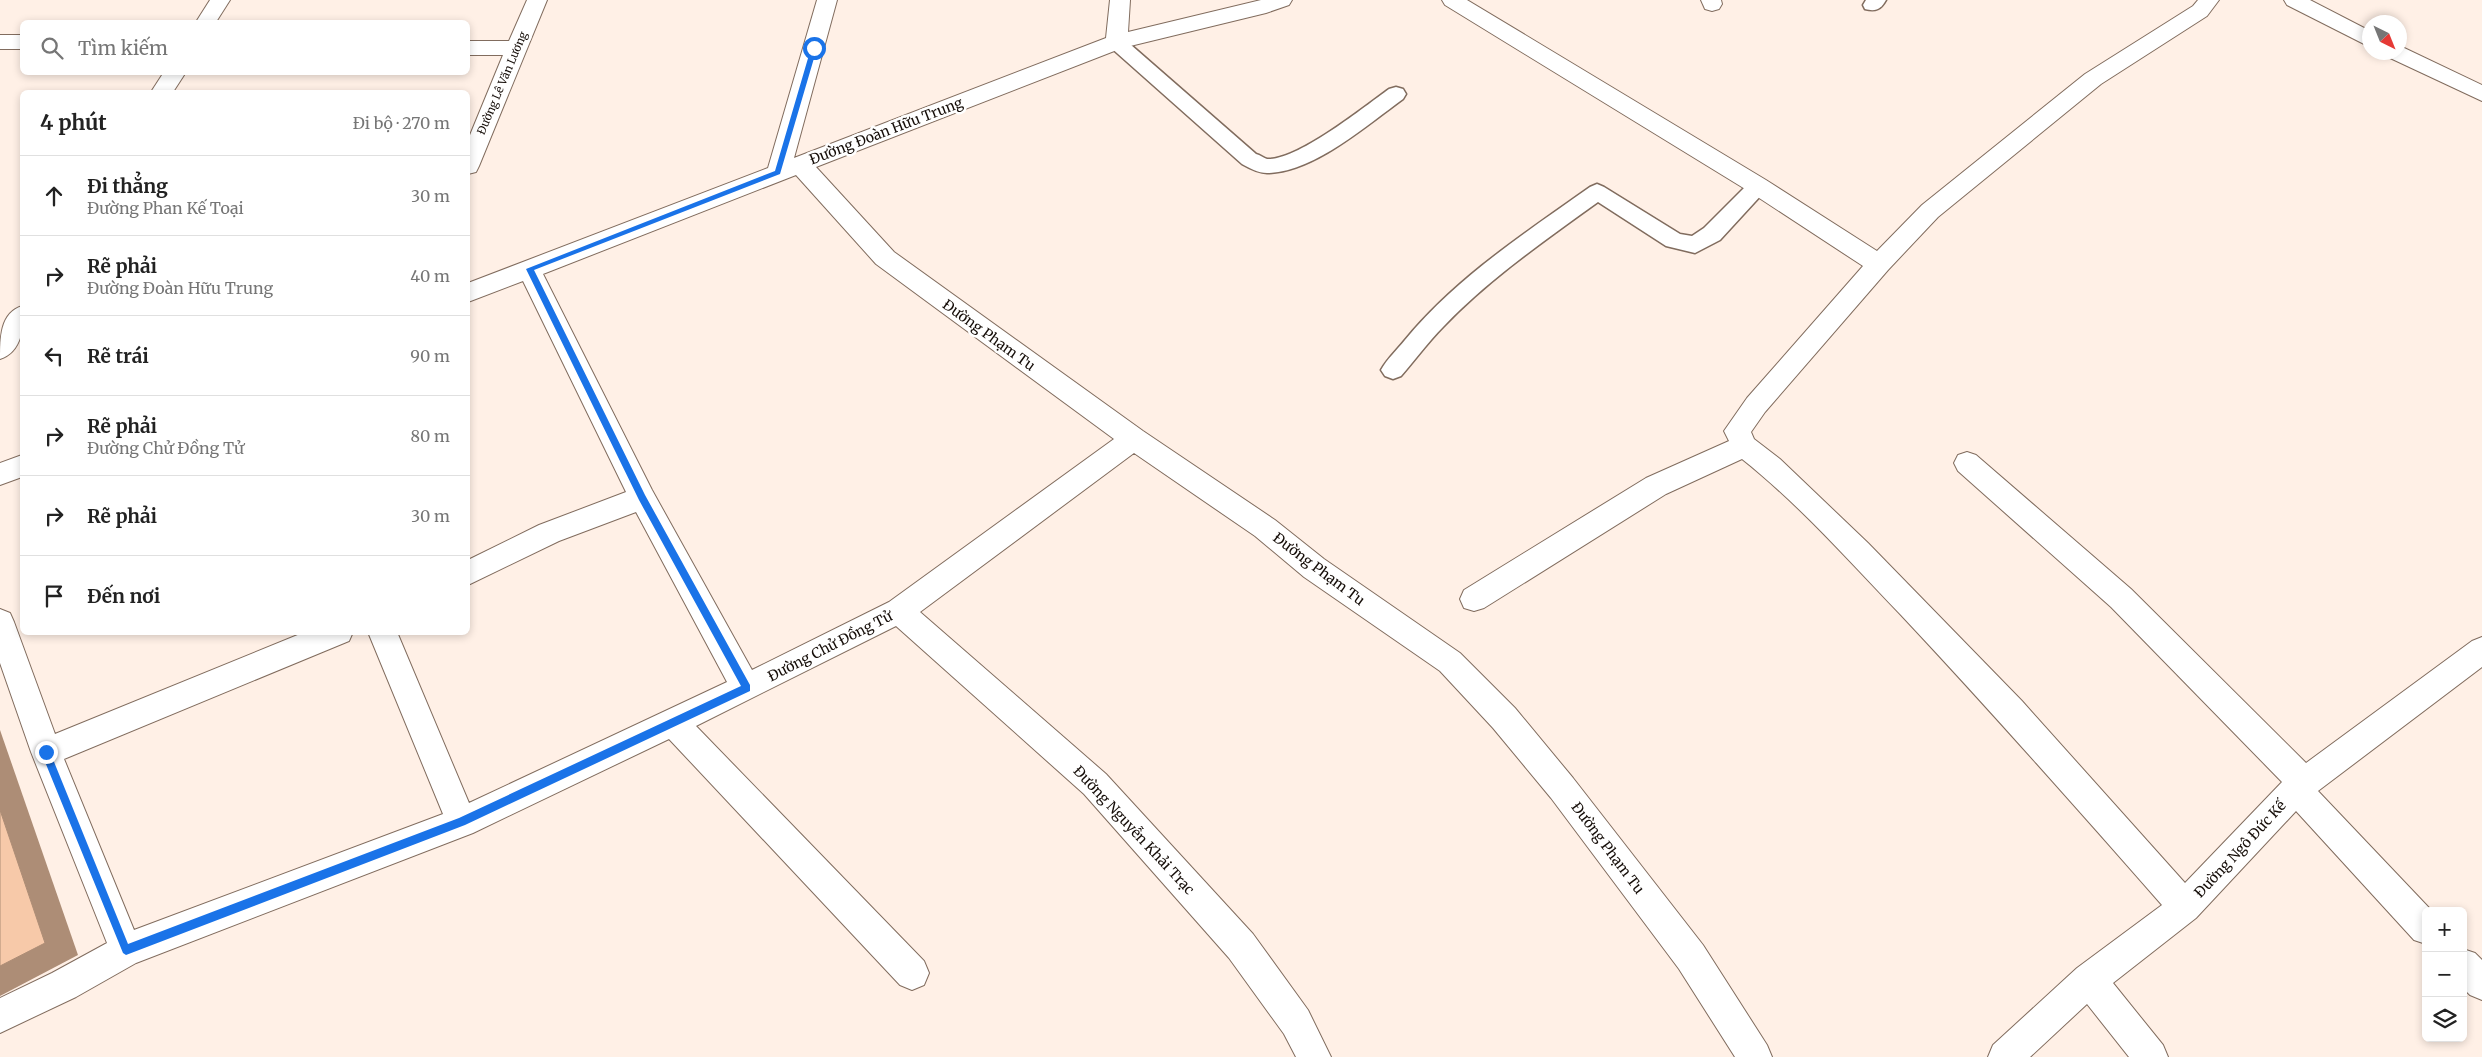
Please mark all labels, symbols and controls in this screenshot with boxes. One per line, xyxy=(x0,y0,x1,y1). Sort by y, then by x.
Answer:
north arrow xyxy=(2362,15,2407,60)
search box xyxy=(20,20,470,75)
street label: Đường Lê Văn Lương xyxy=(474,29,530,137)
icon: search xyxy=(38,34,66,62)
text: Tìm kiếm xyxy=(78,36,168,60)
route start xyxy=(803,37,826,60)
street label: Đường Đoàn Hữu Trung xyxy=(807,93,966,169)
text: 4 phút xyxy=(40,109,107,136)
text: Đi bộ · 270 m xyxy=(353,113,450,133)
text: Đi thẳng xyxy=(87,174,168,198)
icon: ahead xyxy=(40,182,68,210)
text: 30 m xyxy=(411,186,450,206)
text: Đường Phan Kế Toại xyxy=(87,198,244,218)
text: Rẽ phải xyxy=(87,254,157,278)
icon: right xyxy=(40,262,68,290)
text: 40 m xyxy=(410,266,450,286)
text: Đường Đoàn Hữu Trung xyxy=(87,278,273,298)
street label: Đường Phạm Tu xyxy=(939,295,1039,375)
icon: left xyxy=(40,342,68,370)
text: Rẽ trái xyxy=(87,344,149,368)
text: 90 m xyxy=(410,346,450,366)
text: Rẽ phải xyxy=(87,414,157,438)
icon: right xyxy=(40,422,68,450)
text: 80 m xyxy=(411,426,450,446)
text: Đường Chử Đồng Tử xyxy=(87,438,244,458)
icon: right xyxy=(40,502,68,530)
text: Rẽ phải xyxy=(87,504,157,528)
text: 30 m xyxy=(411,506,450,526)
street label: Đường Phạm Tu xyxy=(1270,529,1369,609)
icon: arrive xyxy=(40,582,68,610)
text: Đến nơi xyxy=(87,584,160,608)
street label: Đường Chử Đồng Tử xyxy=(765,606,896,685)
route end xyxy=(35,741,58,764)
street label: Đường Nguyễn Khải Trạc xyxy=(1070,762,1198,898)
street label: Đường Ngô Đức Kế xyxy=(2190,795,2291,901)
street label: Đường Phạm Tu xyxy=(1568,799,1648,898)
map controls xyxy=(2422,907,2467,1042)
button: + xyxy=(2422,907,2467,952)
button: − xyxy=(2422,952,2467,997)
button: layers xyxy=(2422,997,2467,1042)

